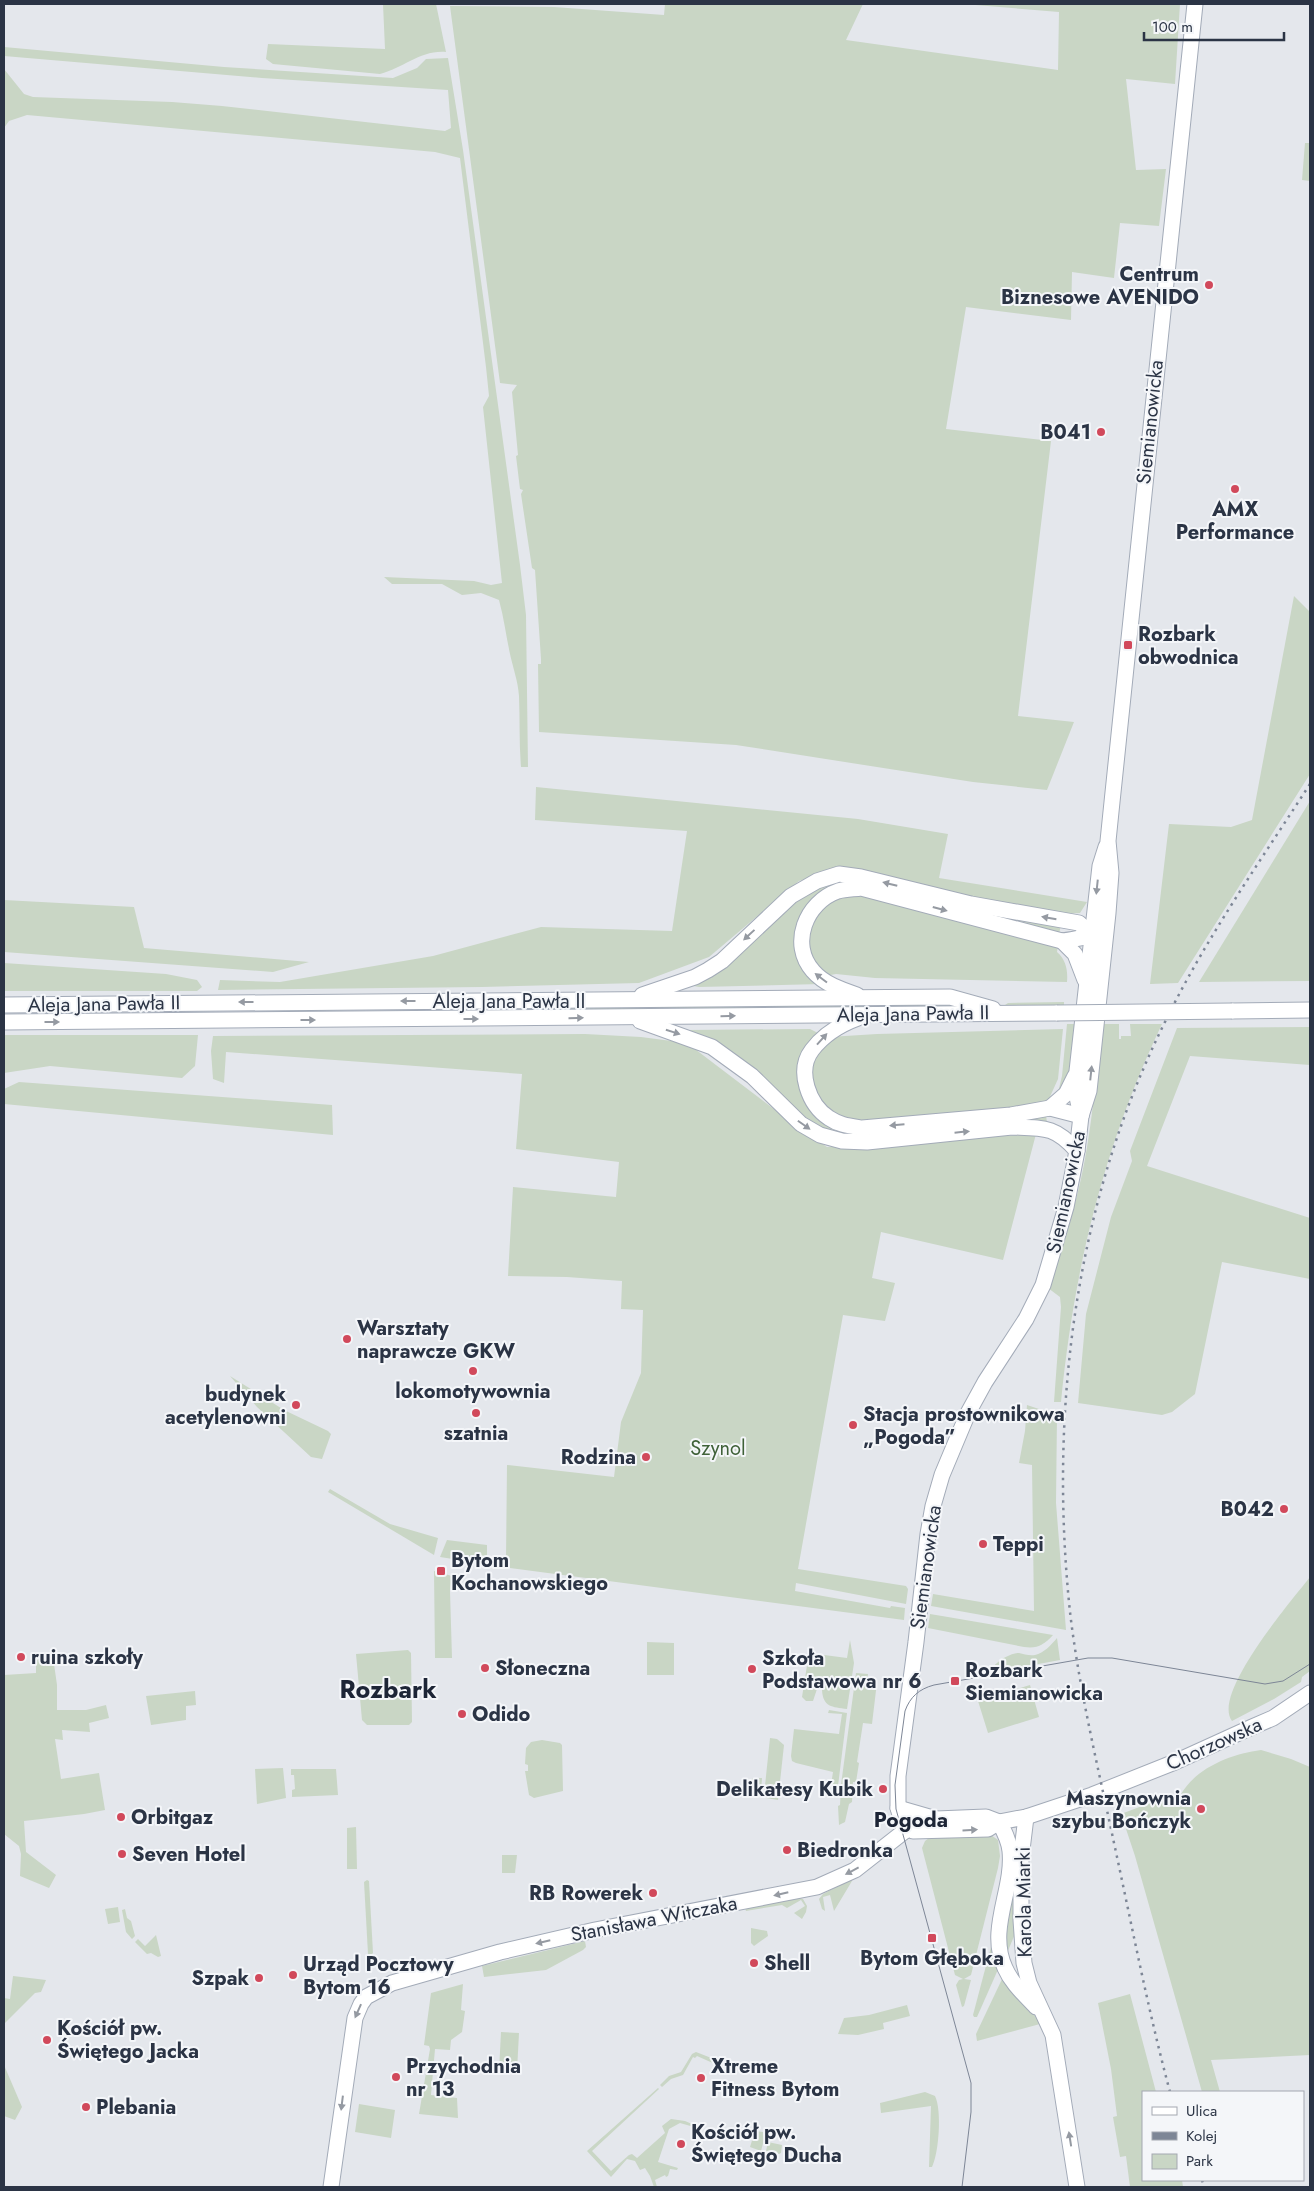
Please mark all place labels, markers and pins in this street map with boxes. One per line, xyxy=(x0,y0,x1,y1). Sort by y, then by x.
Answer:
place label: Centrum Biznesowe AVENIDO xyxy=(1001,260,1199,312)
marker: Centrum Biznesowe AVENIDO xyxy=(1203,279,1215,291)
place label: B041 xyxy=(1040,418,1091,447)
marker: B041 xyxy=(1095,426,1107,438)
marker: AMX Performance xyxy=(1229,483,1241,495)
place label: AMX Performance xyxy=(1176,495,1294,547)
place label: Rozbark obwodnica xyxy=(1138,620,1239,672)
marker: Rozbark obwodnica xyxy=(1122,639,1134,651)
place label: Warsztaty naprawcze GKW xyxy=(357,1314,516,1366)
marker: Warsztaty naprawcze GKW xyxy=(341,1333,353,1345)
marker: lokomotywownia xyxy=(467,1365,479,1377)
place label: lokomotywownia xyxy=(395,1377,551,1406)
place label: budynek acetylenowni xyxy=(165,1380,286,1432)
marker: budynek acetylenowni xyxy=(290,1399,302,1411)
place label: Stacja prostownikowa „Pogoda” xyxy=(863,1400,1065,1452)
marker: szatnia xyxy=(470,1407,482,1419)
place label: szatnia xyxy=(444,1419,508,1448)
marker: Stacja prostownikowa „Pogoda” xyxy=(847,1419,859,1431)
place label: Rodzina xyxy=(561,1443,636,1472)
marker: Rodzina xyxy=(640,1451,652,1463)
place label: B042 xyxy=(1220,1495,1274,1524)
marker: B042 xyxy=(1278,1503,1290,1515)
place label: Teppi xyxy=(993,1530,1044,1559)
marker: Teppi xyxy=(977,1538,989,1550)
place label: Bytom Kochanowskiego xyxy=(451,1546,608,1598)
marker: Bytom Kochanowskiego xyxy=(435,1565,447,1577)
place label: ruina szkoły xyxy=(31,1643,144,1672)
place label: Szkoła Podstawowa nr 6 xyxy=(762,1644,922,1696)
marker: ruina szkoły xyxy=(15,1651,27,1663)
place label: Słoneczna xyxy=(495,1654,590,1683)
place label: Rozbark Siemianowicka xyxy=(965,1656,1103,1708)
marker: Słoneczna xyxy=(479,1662,491,1674)
marker: Szkoła Podstawowa nr 6 xyxy=(746,1663,758,1675)
marker: Rozbark Siemianowicka xyxy=(949,1675,961,1687)
place label: Odido xyxy=(472,1700,531,1729)
marker: Odido xyxy=(456,1708,468,1720)
place label: Delikatesy Kubik xyxy=(716,1775,873,1804)
marker: Delikatesy Kubik xyxy=(877,1783,889,1795)
place label: Maszynownia szybu Bończyk xyxy=(1052,1784,1191,1836)
place label: Orbitgaz xyxy=(131,1803,214,1832)
marker: Maszynownia szybu Bończyk xyxy=(1195,1803,1207,1815)
marker: Orbitgaz xyxy=(115,1811,127,1823)
place label: Biedronka xyxy=(797,1836,893,1865)
place label: Seven Hotel xyxy=(132,1840,246,1869)
marker: Biedronka xyxy=(781,1844,793,1856)
marker: Seven Hotel xyxy=(116,1848,128,1860)
place label: RB Rowerek xyxy=(529,1879,643,1908)
marker: RB Rowerek xyxy=(647,1887,659,1899)
marker: Bytom Głęboka xyxy=(926,1932,938,1944)
place label: Bytom Głęboka xyxy=(860,1944,1004,1973)
place label: Shell xyxy=(764,1949,810,1978)
place label: Urząd Pocztowy Bytom 16 xyxy=(303,1950,454,2002)
marker: Shell xyxy=(748,1957,760,1969)
place label: Szpak xyxy=(191,1964,249,1993)
marker: Urząd Pocztowy Bytom 16 xyxy=(287,1969,299,1981)
marker: Szpak xyxy=(253,1972,265,1984)
place label: Kościół pw. Świętego Jacka xyxy=(57,2014,199,2066)
marker: Kościół pw. Świętego Jacka xyxy=(41,2034,53,2046)
place label: Przychodnia nr 13 xyxy=(406,2052,521,2104)
place label: Xtreme Fitness Bytom xyxy=(711,2052,839,2104)
marker: Przychodnia nr 13 xyxy=(390,2071,402,2083)
marker: Xtreme Fitness Bytom xyxy=(695,2072,707,2084)
place label: Plebania xyxy=(96,2093,176,2122)
marker: Plebania xyxy=(80,2101,92,2113)
place label: Kościół pw. Świętego Ducha xyxy=(691,2118,842,2170)
marker: Kościół pw. Świętego Ducha xyxy=(675,2138,687,2150)

